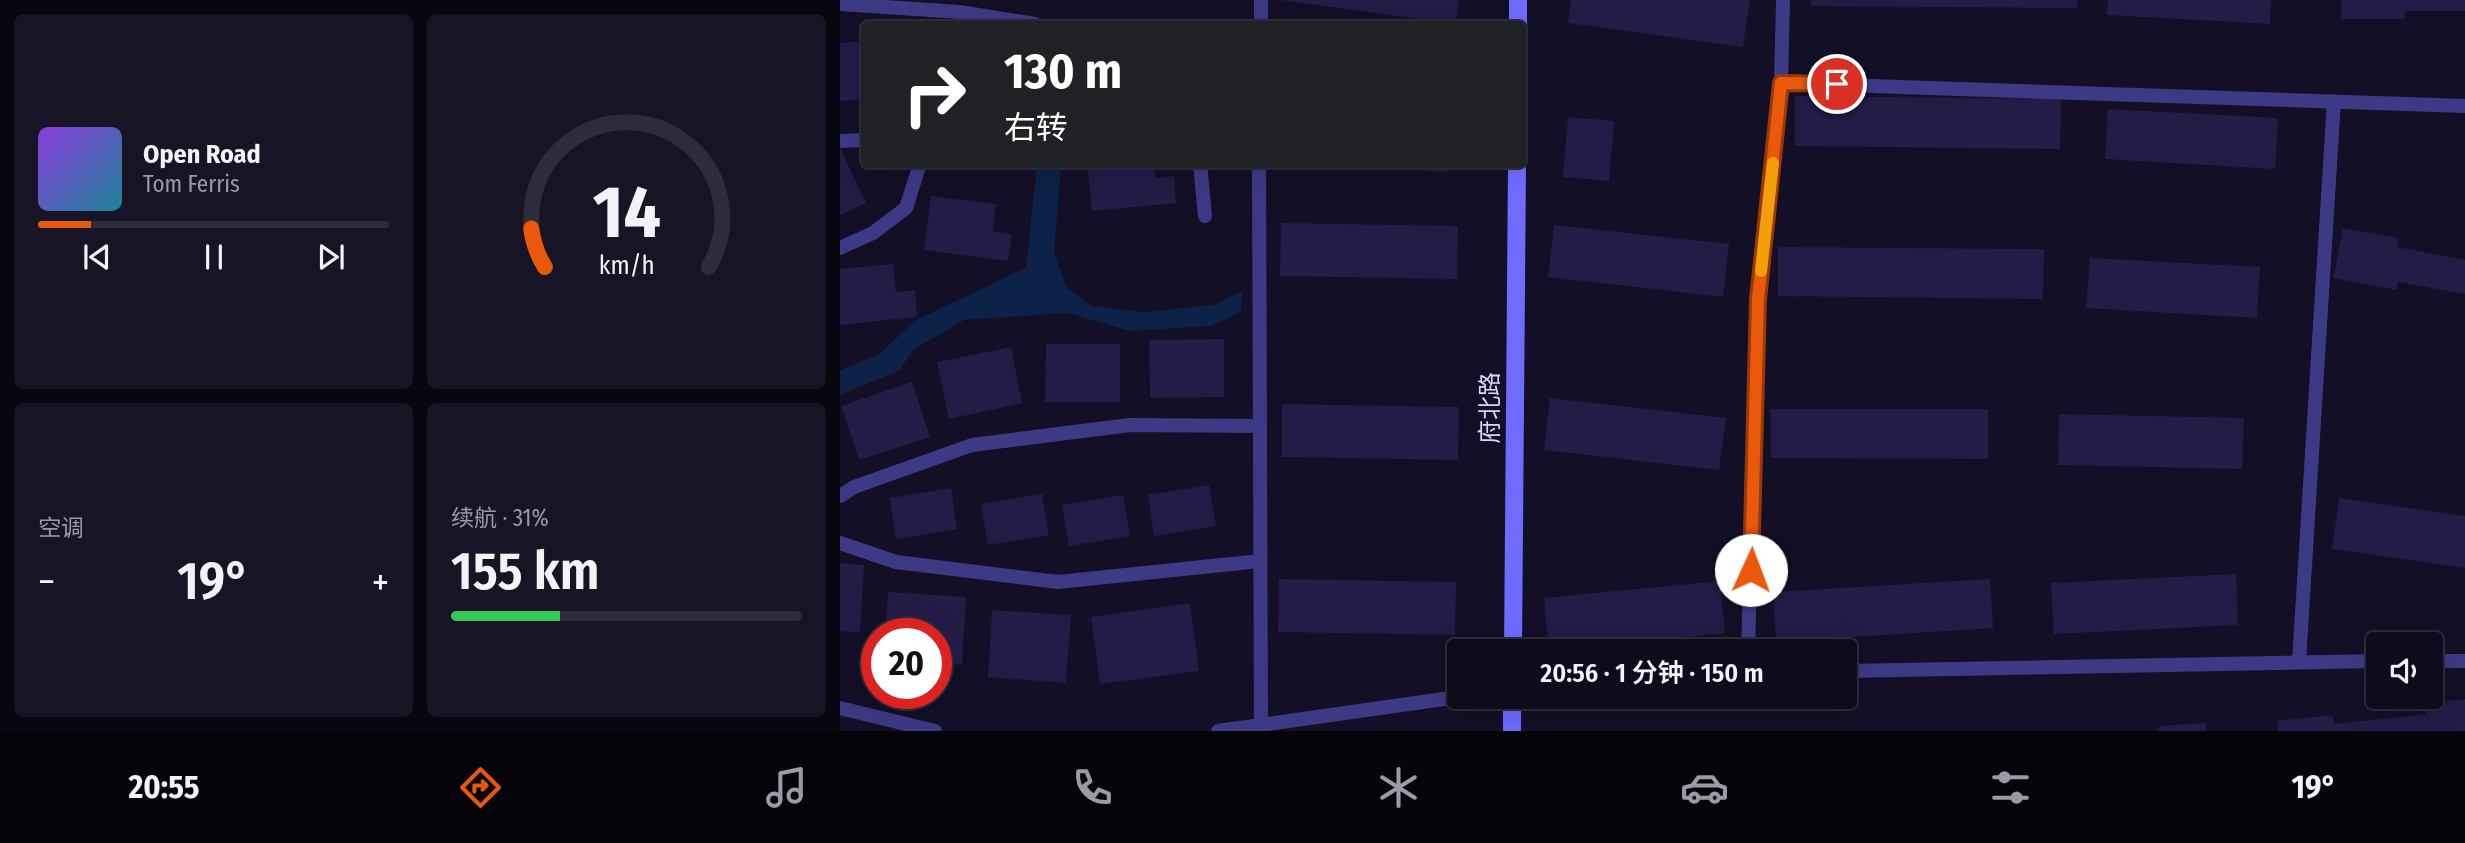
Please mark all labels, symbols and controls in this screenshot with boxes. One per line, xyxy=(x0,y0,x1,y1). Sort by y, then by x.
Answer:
text: 130 m xyxy=(1004,42,1122,101)
icon: right xyxy=(889,49,980,140)
pin xyxy=(1807,54,1867,114)
icon: arrive xyxy=(1818,65,1856,103)
text: 右转 xyxy=(1004,109,1068,147)
text: Open Road xyxy=(143,139,261,170)
text: Tom Ferris xyxy=(143,170,240,198)
text: 14 xyxy=(592,170,661,257)
icon: previous xyxy=(78,238,116,276)
icon: pause xyxy=(195,238,233,276)
icon: next xyxy=(312,238,350,276)
text: km/h xyxy=(599,251,654,281)
street label: 府北路 xyxy=(1476,372,1504,444)
text: 续航 · 31% xyxy=(451,504,549,532)
text: 空调 xyxy=(38,514,84,542)
position arrow xyxy=(1714,533,1788,607)
text: 155 km xyxy=(451,540,599,603)
text: 19° xyxy=(177,550,250,613)
text: − xyxy=(38,559,55,605)
text: + xyxy=(372,559,389,605)
speed limit sign: 20 xyxy=(861,618,952,709)
map controls xyxy=(2366,632,2443,709)
button: sound xyxy=(2366,632,2443,709)
text: 20:56 · 1 分钟 · 150 m xyxy=(1540,658,1764,689)
icon: directions xyxy=(456,763,505,812)
icon: music xyxy=(762,763,811,812)
icon: phone xyxy=(1068,763,1117,812)
icon: climate xyxy=(1374,763,1423,812)
icon: car xyxy=(1680,763,1729,812)
icon: filters xyxy=(1986,763,2035,812)
text: 20:55 xyxy=(128,768,200,806)
text: 19° xyxy=(2291,768,2337,806)

